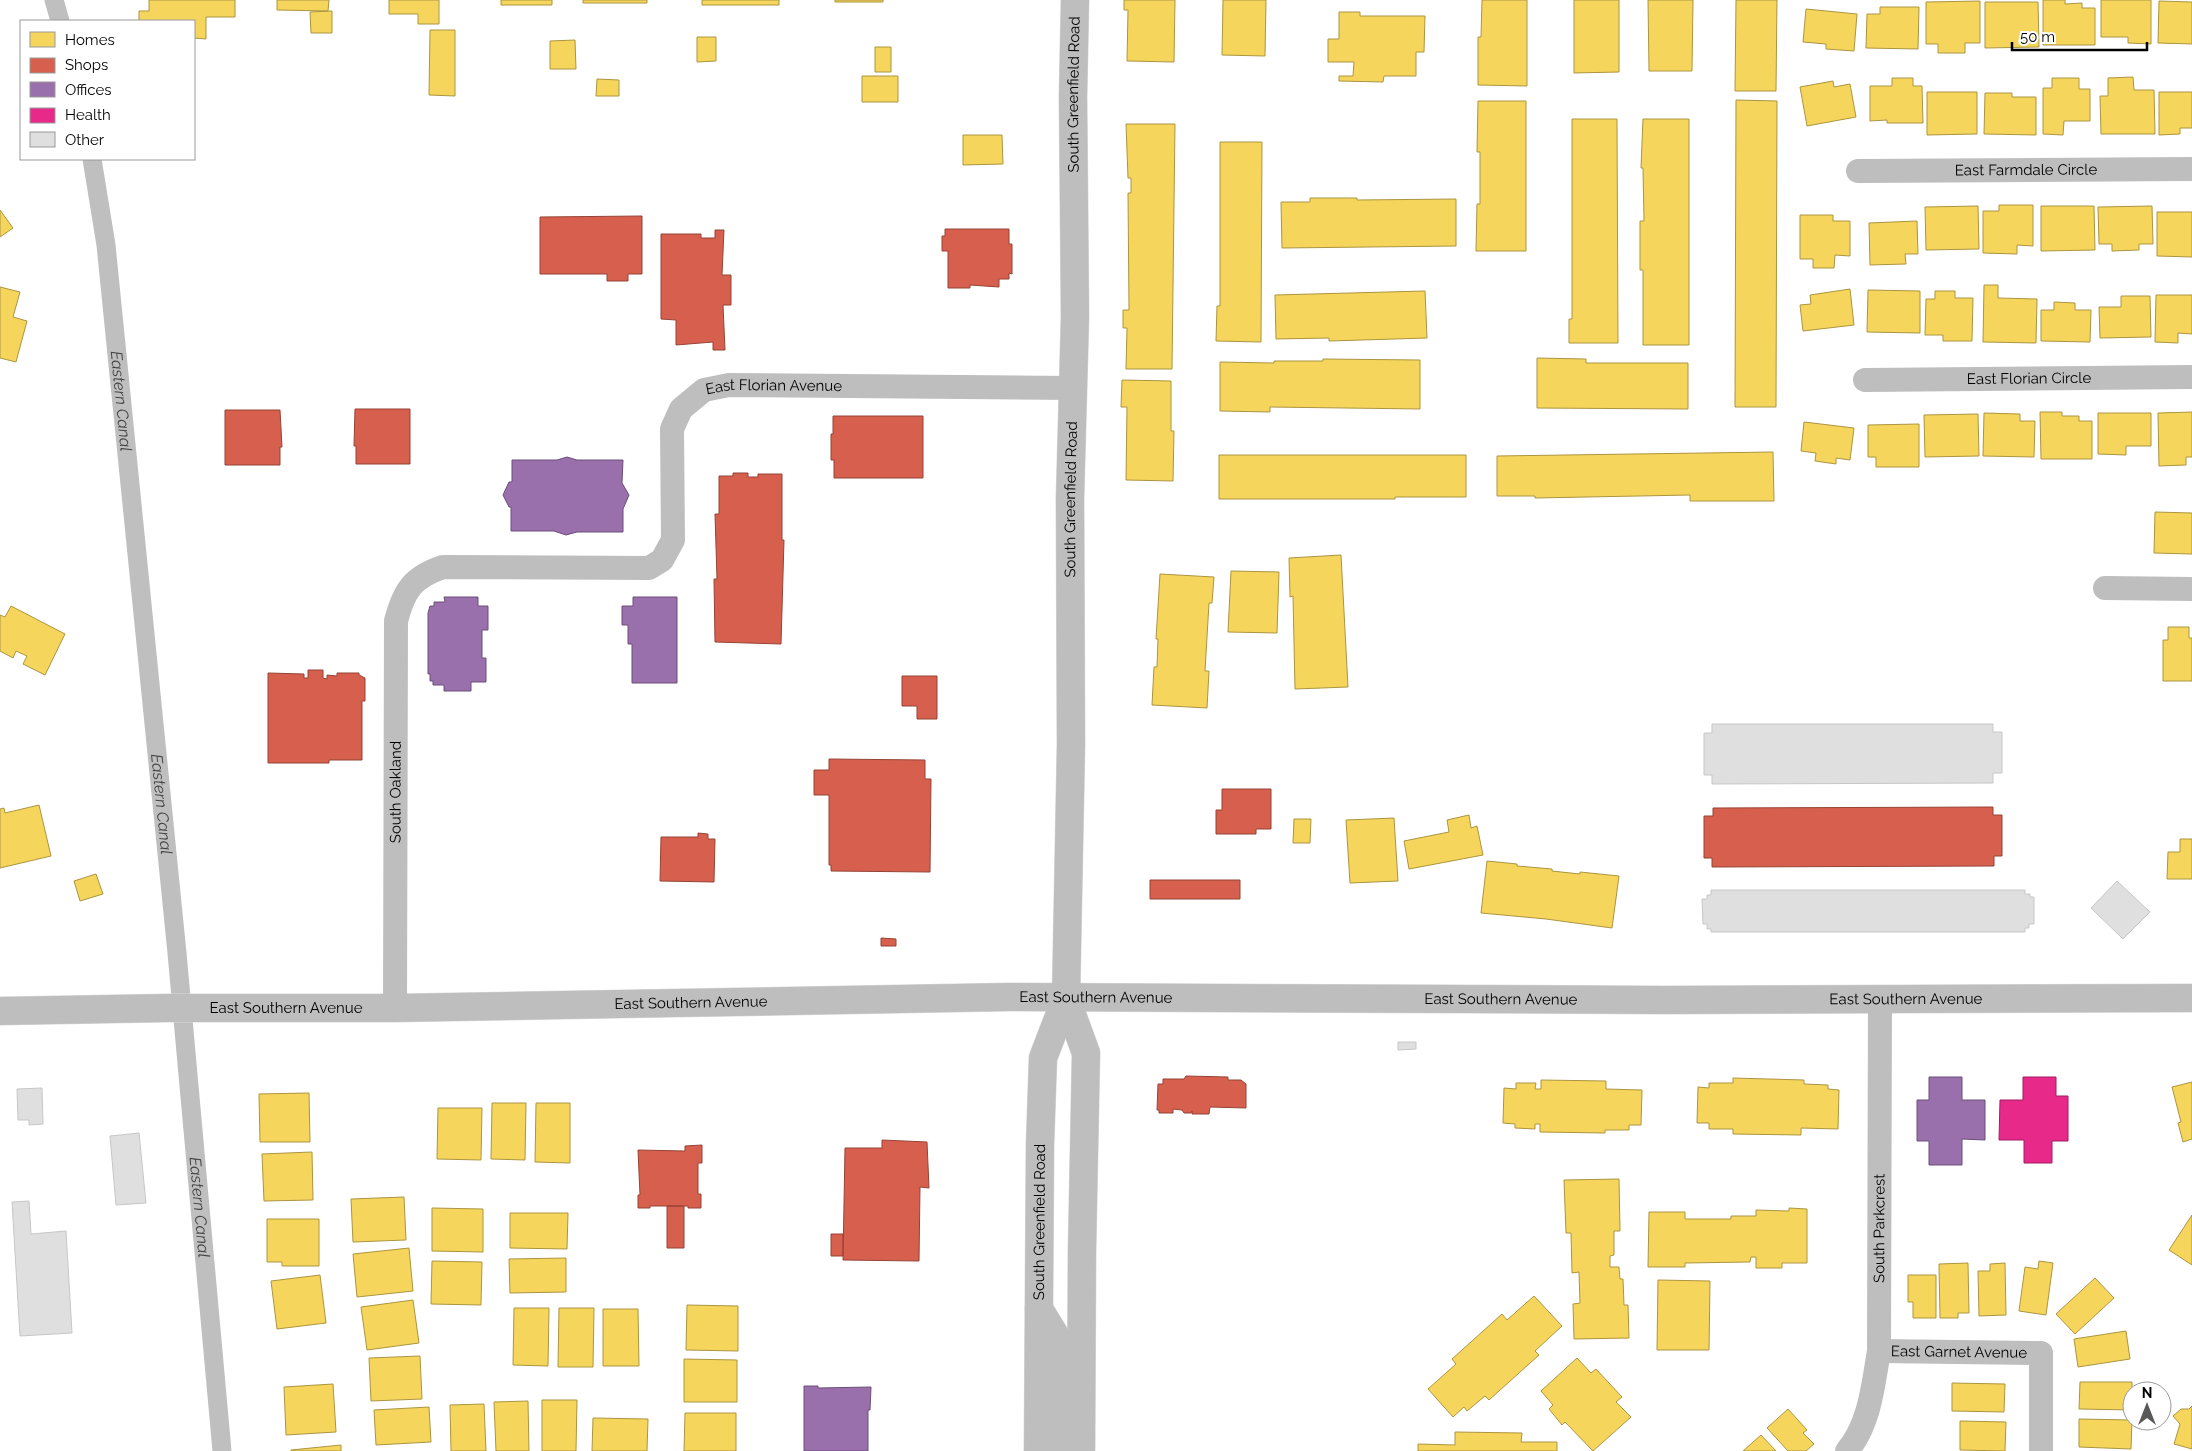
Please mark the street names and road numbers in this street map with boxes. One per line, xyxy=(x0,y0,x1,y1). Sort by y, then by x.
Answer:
street label: South Greenfield Road xyxy=(1064,16,1084,173)
street label: East Farmdale Circle xyxy=(1955,161,2098,179)
street label: East Florian Circle xyxy=(1967,369,2091,388)
street label: East Florian Avenue xyxy=(704,376,842,398)
street label: South Greenfield Road xyxy=(1061,421,1081,578)
street label: South Oakland xyxy=(386,741,405,843)
street label: East Southern Avenue xyxy=(1019,988,1173,1007)
street label: East Southern Avenue xyxy=(1424,990,1578,1009)
street label: East Southern Avenue xyxy=(1829,990,1983,1008)
street label: East Southern Avenue xyxy=(614,992,768,1013)
street label: East Southern Avenue xyxy=(209,999,363,1017)
street label: South Greenfield Road xyxy=(1030,1144,1049,1300)
street label: South Parkcrest xyxy=(1870,1174,1889,1283)
street label: East Garnet Avenue xyxy=(1891,1342,2027,1362)

